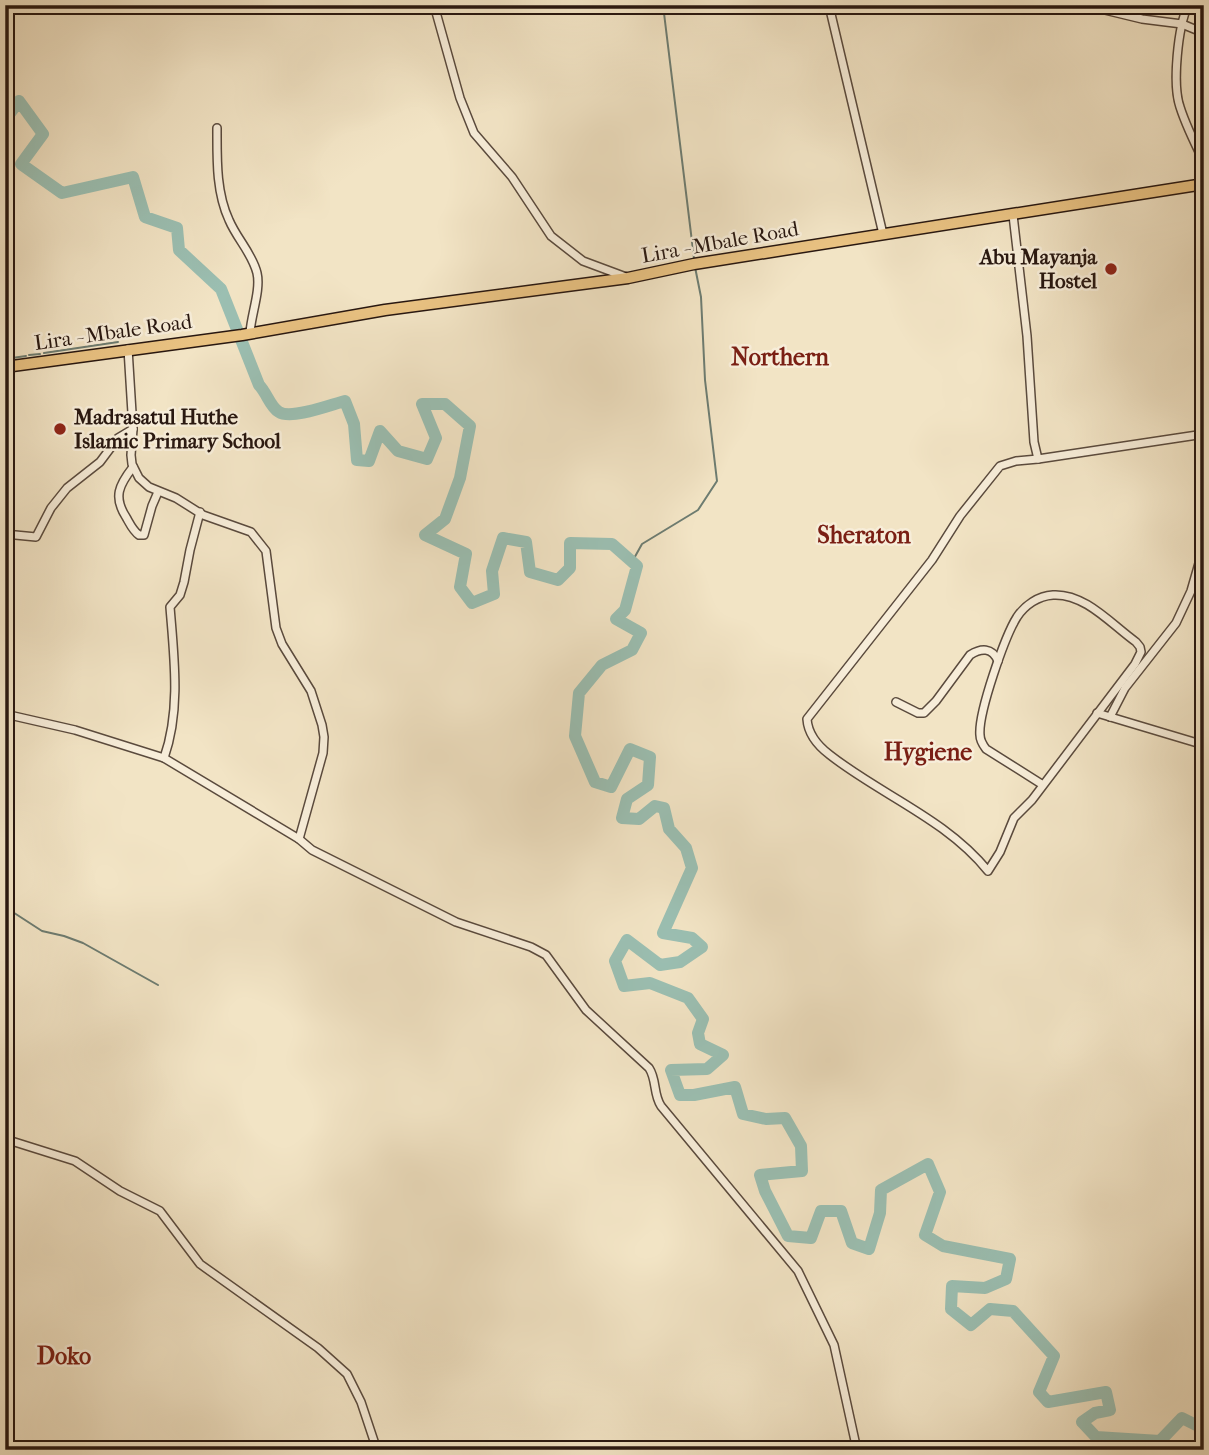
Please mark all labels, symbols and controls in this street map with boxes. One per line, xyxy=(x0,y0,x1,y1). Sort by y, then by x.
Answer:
street label: Lira - Mbale Road xyxy=(640,216,801,268)
place label: Abu Mayanja Hostel xyxy=(978,245,1098,293)
marker: Abu Mayanja Hostel xyxy=(1103,261,1119,277)
street label: Lira - Mbale Road xyxy=(33,309,194,355)
district label: Northern xyxy=(731,343,830,371)
place label: Madrasatul Huthe Islamic Primary School xyxy=(73,405,281,453)
marker: Madrasatul Huthe Islamic Primary School xyxy=(52,421,68,437)
district label: Sheraton xyxy=(817,521,912,549)
district label: Hygiene xyxy=(884,738,972,766)
district label: Doko xyxy=(37,1342,91,1370)

